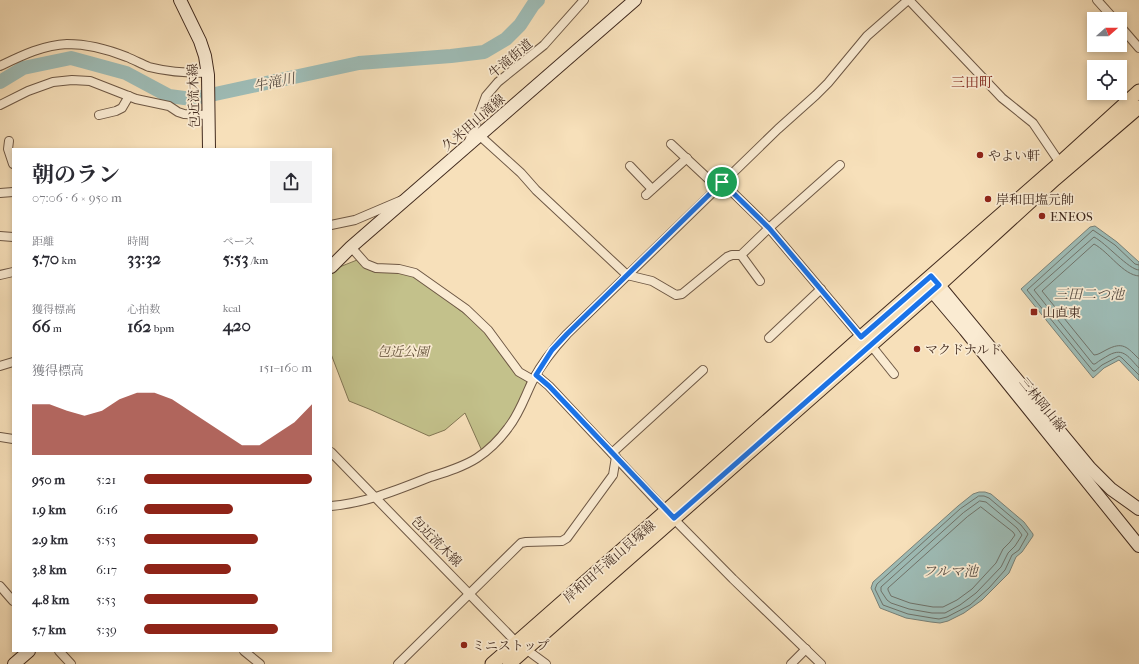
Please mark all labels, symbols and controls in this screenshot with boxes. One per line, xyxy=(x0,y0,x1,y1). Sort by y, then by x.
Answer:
north arrow xyxy=(1087,12,1127,52)
map controls xyxy=(1087,12,1127,100)
street label: 牛滝街道 xyxy=(486,36,535,81)
button: locate xyxy=(1087,60,1127,100)
street label: 包近流木線 xyxy=(185,63,202,129)
water label: 牛滝川 xyxy=(252,69,298,95)
district label: 三田町 xyxy=(951,74,993,91)
street label: 久米田山滝線 xyxy=(439,91,508,154)
place label: やよい軒 xyxy=(988,148,1040,163)
marker: やよい軒 xyxy=(975,150,985,160)
button: share xyxy=(270,161,312,203)
text: 朝のラン xyxy=(32,162,120,188)
pin xyxy=(705,165,739,199)
icon: arrive xyxy=(711,171,733,193)
text: 07:06 · 6 × 950 m xyxy=(32,190,122,205)
place label: 岸和田塩元帥 xyxy=(996,192,1074,207)
marker: 岸和田塩元帥 xyxy=(983,194,993,204)
place label: ENEOS xyxy=(1050,209,1093,224)
marker: ENEOS xyxy=(1037,211,1047,221)
text: 距離 xyxy=(32,235,54,248)
text: 時間 xyxy=(127,235,149,248)
text: ペース xyxy=(223,235,255,248)
text: 5.70 xyxy=(32,248,59,268)
text: 33:32 xyxy=(127,248,161,268)
text: 5:53 xyxy=(223,248,248,268)
text: km xyxy=(59,254,76,267)
text: /km xyxy=(248,254,268,267)
water label: 三田二つ池 xyxy=(1054,286,1126,303)
text: kcal xyxy=(223,302,241,315)
text: 獲得標高 xyxy=(32,303,76,316)
text: 心拍数 xyxy=(127,303,160,316)
place label: 山直東 xyxy=(1042,305,1081,320)
marker: 山直東 xyxy=(1029,307,1039,317)
text: 420 xyxy=(223,315,251,335)
text: 66 xyxy=(32,316,50,336)
text: 162 xyxy=(127,316,151,336)
text: m xyxy=(50,322,62,335)
text: bpm xyxy=(151,322,174,335)
place label: マクドナルド xyxy=(925,342,1002,357)
park label: 包近公園 xyxy=(377,344,431,359)
marker: マクドナルド xyxy=(912,344,922,354)
text: 151–160 m xyxy=(259,360,312,375)
text: 獲得標高 xyxy=(32,363,84,378)
street label: 三林岡山線 xyxy=(1016,374,1069,434)
text: 950 m xyxy=(32,472,65,487)
text: 5:21 xyxy=(96,472,116,487)
text: 1.9 km xyxy=(32,502,66,517)
text: 6:16 xyxy=(96,502,118,517)
street label: 包近流木線 xyxy=(408,513,465,570)
street label: 岸和田牛滝山貝塚線 xyxy=(560,517,658,605)
text: 2.9 km xyxy=(32,532,68,547)
text: 5:53 xyxy=(96,532,116,547)
text: 3.8 km xyxy=(32,562,67,577)
text: 6:17 xyxy=(96,562,117,577)
water label: フルマ池 xyxy=(922,563,980,580)
text: 4.8 km xyxy=(32,592,69,607)
text: 5:53 xyxy=(96,592,116,607)
text: 5.7 km xyxy=(32,622,66,637)
text: 5:39 xyxy=(96,622,117,637)
place label: ミニストップ xyxy=(472,638,550,653)
marker: ミニストップ xyxy=(459,640,469,650)

